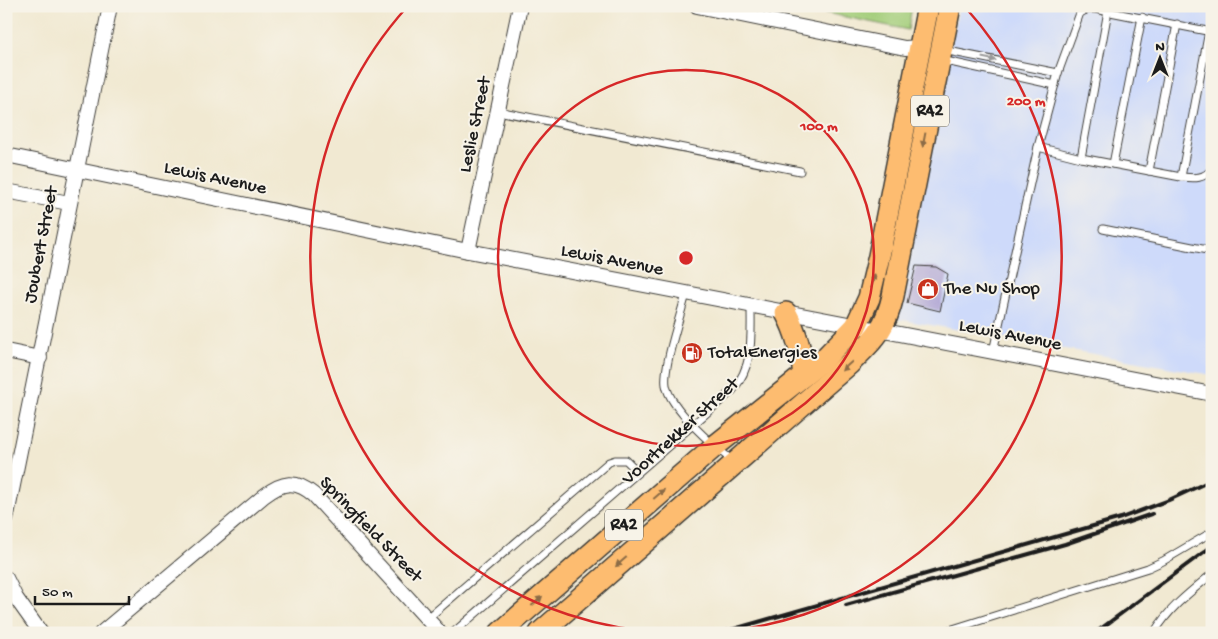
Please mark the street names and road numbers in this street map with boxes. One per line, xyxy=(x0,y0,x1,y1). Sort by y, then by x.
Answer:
street label: Leslie Street xyxy=(455,73,498,175)
road number: R42 xyxy=(911,95,949,126)
street label: Lewis Avenue xyxy=(162,157,269,201)
street label: Joubert Street xyxy=(19,183,65,305)
street label: Lewis Avenue xyxy=(559,240,666,282)
street label: Lewis Avenue xyxy=(957,315,1064,357)
street label: Voortrekker Street xyxy=(617,372,746,491)
street label: Springfield Street xyxy=(313,472,428,590)
road number: R42 xyxy=(605,510,643,540)

